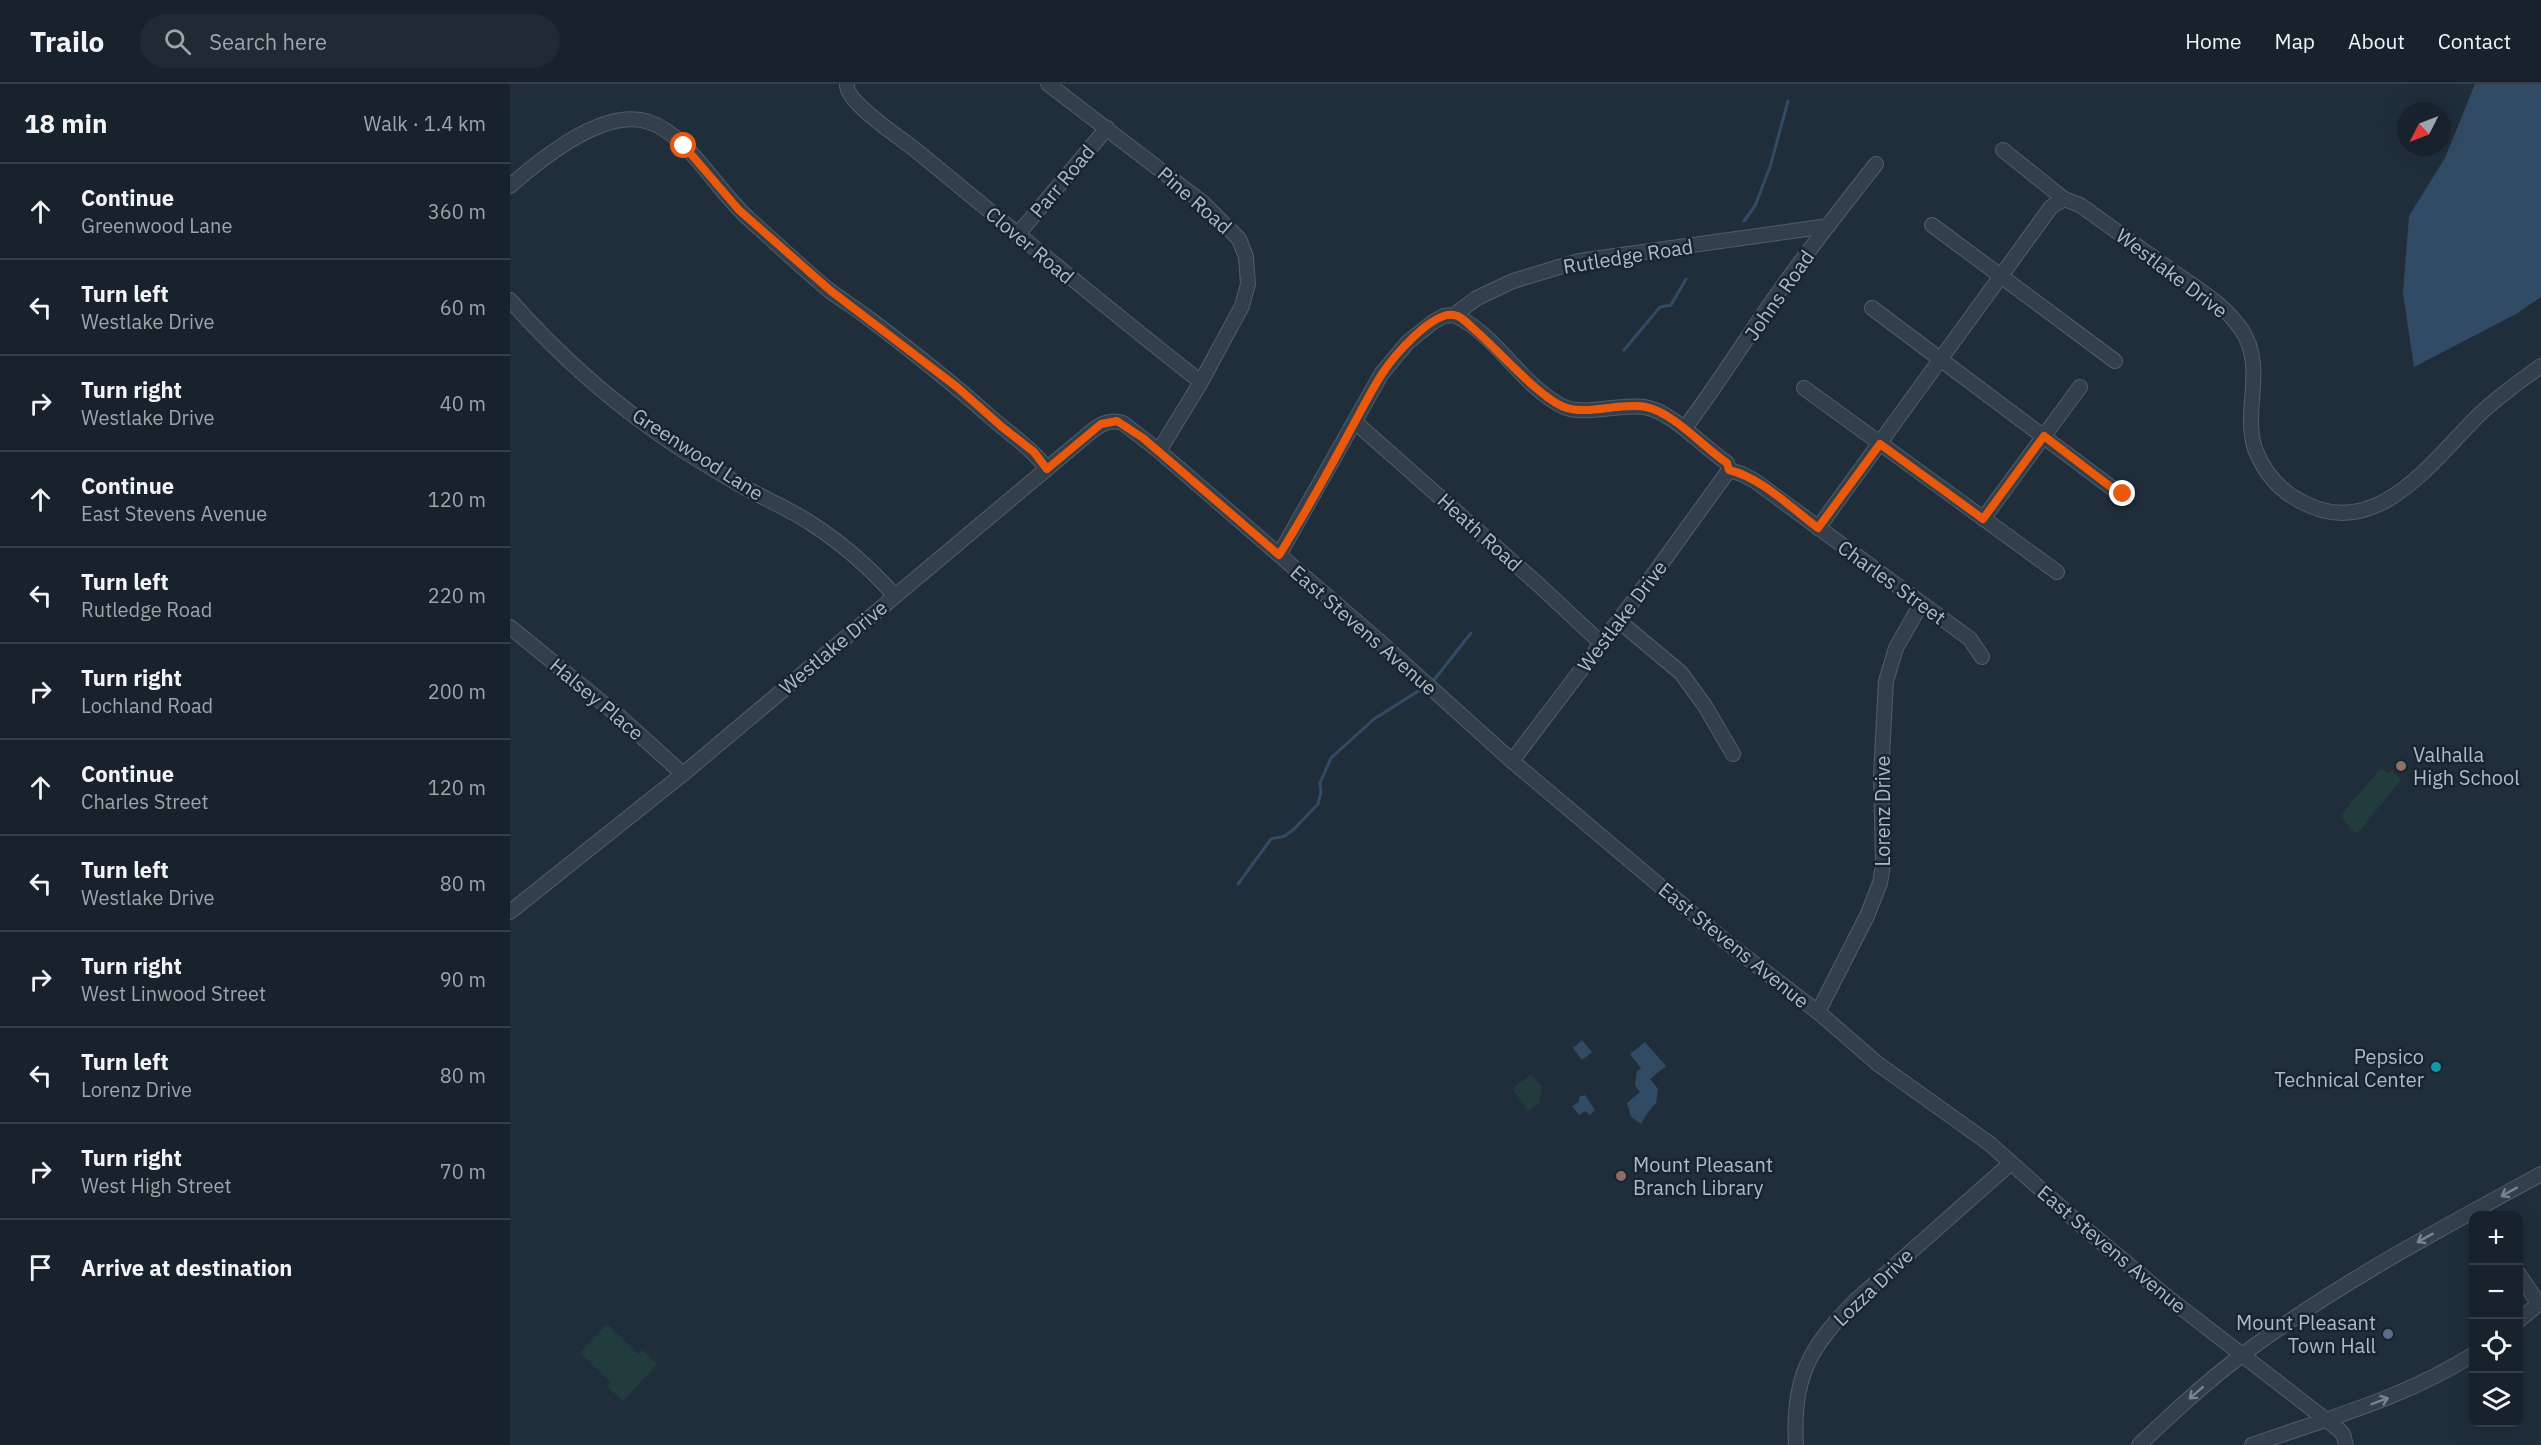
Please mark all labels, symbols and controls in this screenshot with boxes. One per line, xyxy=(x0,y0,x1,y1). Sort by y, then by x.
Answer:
search box xyxy=(140,14,560,68)
text: Trailo xyxy=(30,23,104,60)
icon: search xyxy=(161,25,194,58)
text: Search here xyxy=(209,27,327,56)
text: Home xyxy=(2185,27,2242,55)
text: Map xyxy=(2275,27,2315,55)
text: About xyxy=(2348,27,2405,55)
text: Contact xyxy=(2438,27,2511,55)
north arrow xyxy=(2397,102,2451,156)
text: 18 min xyxy=(24,106,108,140)
text: Walk · 1.4 km xyxy=(364,110,486,137)
route start xyxy=(670,132,696,158)
street label: Parr Road xyxy=(1023,139,1101,223)
street label: Pine Road xyxy=(1152,160,1238,240)
text: Continue xyxy=(81,183,174,212)
icon: ahead xyxy=(24,195,57,228)
text: 360 m xyxy=(428,198,486,225)
street label: Clover Road xyxy=(980,200,1080,290)
text: Greenwood Lane xyxy=(81,212,232,239)
street label: Westlake Drive xyxy=(2111,222,2233,324)
street label: Rutledge Road xyxy=(1561,232,1695,280)
street label: Johns Road xyxy=(1738,244,1820,346)
text: Turn left xyxy=(81,279,169,308)
icon: left xyxy=(24,291,57,324)
text: 60 m xyxy=(440,294,486,321)
text: Westlake Drive xyxy=(81,308,215,335)
text: Turn right xyxy=(81,375,182,404)
icon: right xyxy=(24,387,57,420)
text: 40 m xyxy=(440,390,486,417)
street label: Greenwood Lane xyxy=(627,401,769,507)
text: Westlake Drive xyxy=(81,404,215,431)
text: Continue xyxy=(81,471,174,500)
route end xyxy=(2109,480,2135,506)
icon: ahead xyxy=(24,483,57,516)
text: 120 m xyxy=(428,486,486,513)
street label: Heath Road xyxy=(1432,487,1528,577)
text: East Stevens Avenue xyxy=(81,500,267,527)
street label: Charles Street xyxy=(1832,534,1952,630)
street label: Westlake Drive xyxy=(1571,555,1673,677)
street label: East Stevens Avenue xyxy=(1285,559,1443,701)
text: Turn left xyxy=(81,567,169,596)
icon: left xyxy=(24,579,57,612)
text: 220 m xyxy=(428,582,486,609)
street label: Westlake Drive xyxy=(773,594,893,700)
text: Rutledge Road xyxy=(81,596,212,623)
street label: Halsey Place xyxy=(544,652,650,746)
text: Turn right xyxy=(81,663,182,692)
icon: right xyxy=(24,675,57,708)
text: 200 m xyxy=(428,678,486,705)
text: Lochland Road xyxy=(81,692,213,719)
place label: Valhalla High School xyxy=(2413,741,2520,791)
street label: Lorenz Drive xyxy=(1869,755,1896,867)
text: Continue xyxy=(81,759,174,788)
marker: Valhalla High School xyxy=(2394,759,2408,773)
icon: ahead xyxy=(24,771,57,804)
text: 120 m xyxy=(428,774,486,801)
text: Charles Street xyxy=(81,788,209,815)
text: Turn left xyxy=(81,855,169,884)
icon: left xyxy=(24,867,57,900)
text: 80 m xyxy=(440,870,486,897)
street label: East Stevens Avenue xyxy=(1653,876,1815,1014)
text: Westlake Drive xyxy=(81,884,215,911)
text: Turn right xyxy=(81,951,182,980)
icon: right xyxy=(24,963,57,996)
text: 90 m xyxy=(440,966,486,993)
text: West Linwood Street xyxy=(81,980,266,1007)
place label: Pepsico Technical Center xyxy=(2274,1043,2424,1093)
text: Turn left xyxy=(81,1047,169,1076)
icon: left xyxy=(24,1059,57,1092)
marker: Pepsico Technical Center xyxy=(2429,1060,2443,1074)
text: 80 m xyxy=(440,1062,486,1089)
text: Lorenz Drive xyxy=(81,1076,192,1103)
text: Turn right xyxy=(81,1143,182,1172)
place label: Mount Pleasant Branch Library xyxy=(1633,1151,1773,1201)
icon: right xyxy=(24,1155,57,1188)
text: 70 m xyxy=(440,1158,486,1185)
marker: Mount Pleasant Branch Library xyxy=(1614,1169,1628,1183)
text: West High Street xyxy=(81,1172,231,1199)
street label: East Stevens Avenue xyxy=(2032,1179,2192,1319)
one-way arrow xyxy=(2500,1187,2518,1198)
map controls xyxy=(2469,1211,2523,1427)
button: + xyxy=(2469,1211,2523,1265)
one-way arrow xyxy=(2417,1232,2434,1244)
street label: Lozza Drive xyxy=(1827,1242,1919,1332)
icon: arrive xyxy=(24,1251,57,1284)
text: Arrive at destination xyxy=(81,1253,292,1282)
button: − xyxy=(2469,1265,2523,1319)
place label: Mount Pleasant Town Hall xyxy=(2236,1309,2376,1359)
button: locate xyxy=(2469,1319,2523,1373)
marker: Mount Pleasant Town Hall xyxy=(2381,1327,2395,1341)
button: layers xyxy=(2469,1373,2523,1427)
one-way arrow xyxy=(2189,1386,2204,1400)
one-way arrow xyxy=(2370,1395,2389,1406)

